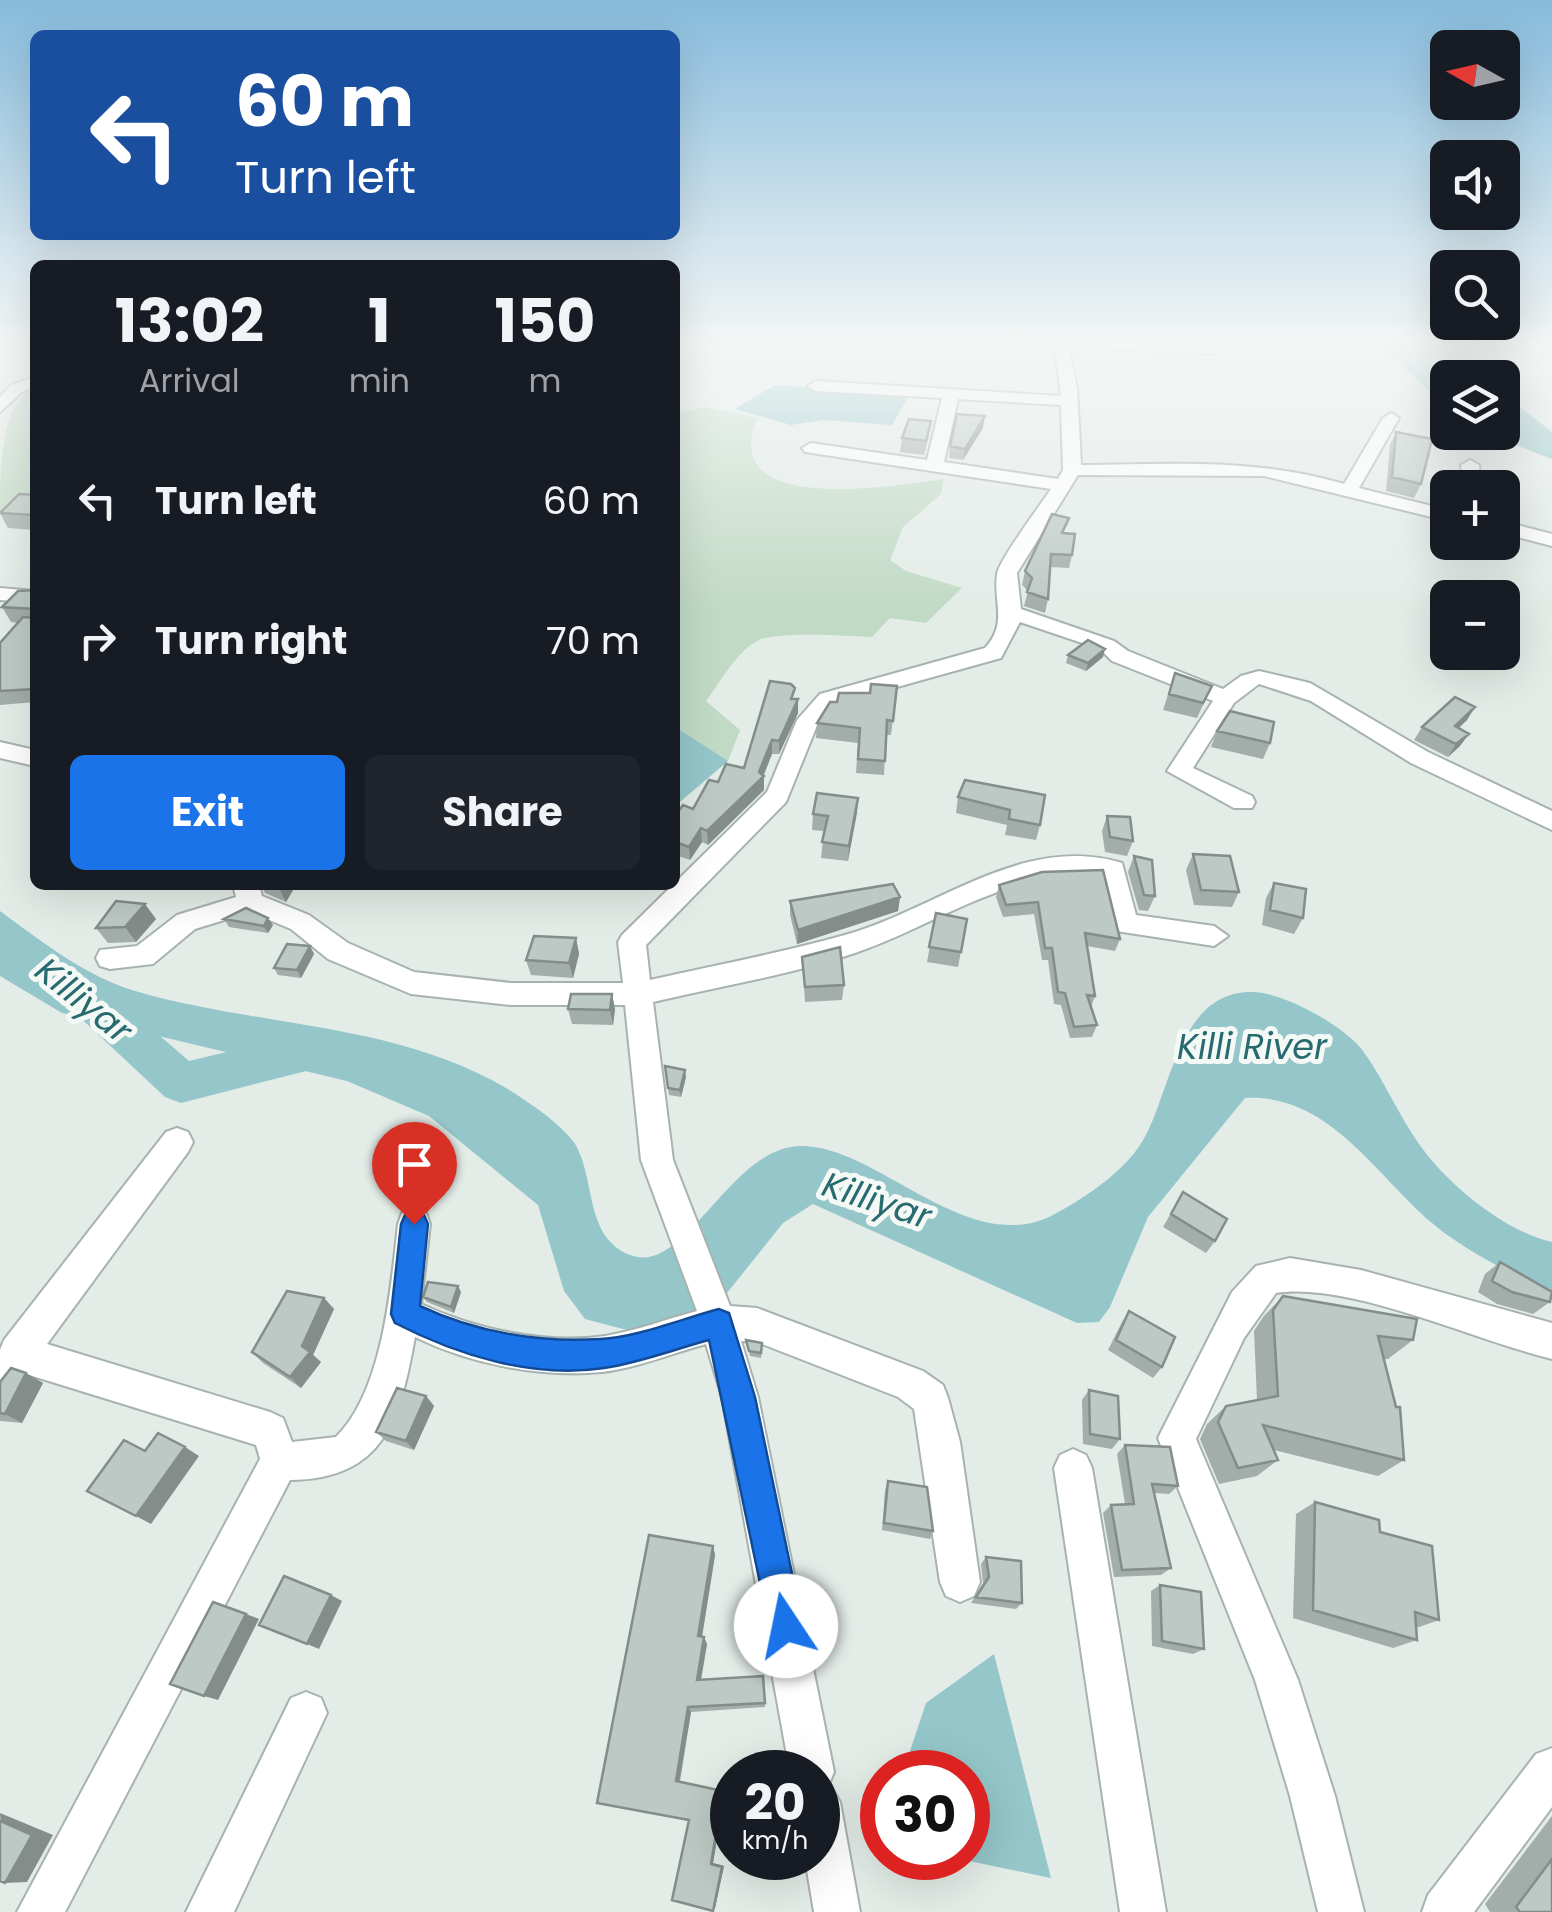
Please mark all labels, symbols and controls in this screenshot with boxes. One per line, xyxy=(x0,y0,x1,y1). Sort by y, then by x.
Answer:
north arrow xyxy=(1430,30,1520,120)
map controls xyxy=(1430,30,1520,670)
text: 60 m xyxy=(235,52,414,151)
icon: left xyxy=(70,70,200,200)
button: sound xyxy=(1430,140,1520,230)
text: Turn left xyxy=(235,146,416,209)
button: search xyxy=(1430,250,1520,340)
text: 13:02 xyxy=(115,279,264,363)
text: 1 xyxy=(368,279,391,363)
text: 150 xyxy=(495,279,595,363)
text: Arrival xyxy=(139,358,240,403)
text: min xyxy=(349,358,410,403)
text: m xyxy=(528,358,561,403)
button: layers xyxy=(1430,360,1520,450)
button: + xyxy=(1430,470,1520,560)
icon: left xyxy=(70,473,125,528)
text: Turn left xyxy=(155,474,317,527)
text: 60 m xyxy=(543,474,640,527)
button: − xyxy=(1430,580,1520,670)
icon: right xyxy=(70,613,125,668)
text: Turn right xyxy=(155,614,347,667)
text: 70 m xyxy=(546,614,640,667)
button: Exit xyxy=(70,755,345,870)
button: Share xyxy=(365,755,640,870)
water label: Killiyar xyxy=(25,946,144,1055)
water label: Killi River xyxy=(1177,1022,1328,1071)
pin xyxy=(372,1122,457,1225)
icon: arrive xyxy=(387,1137,442,1192)
water label: Killiyar xyxy=(816,1159,939,1241)
position arrow xyxy=(734,1574,838,1678)
speed limit sign: 30 xyxy=(860,1750,990,1880)
text: 20 xyxy=(744,1767,806,1838)
text: km/h xyxy=(742,1823,808,1858)

